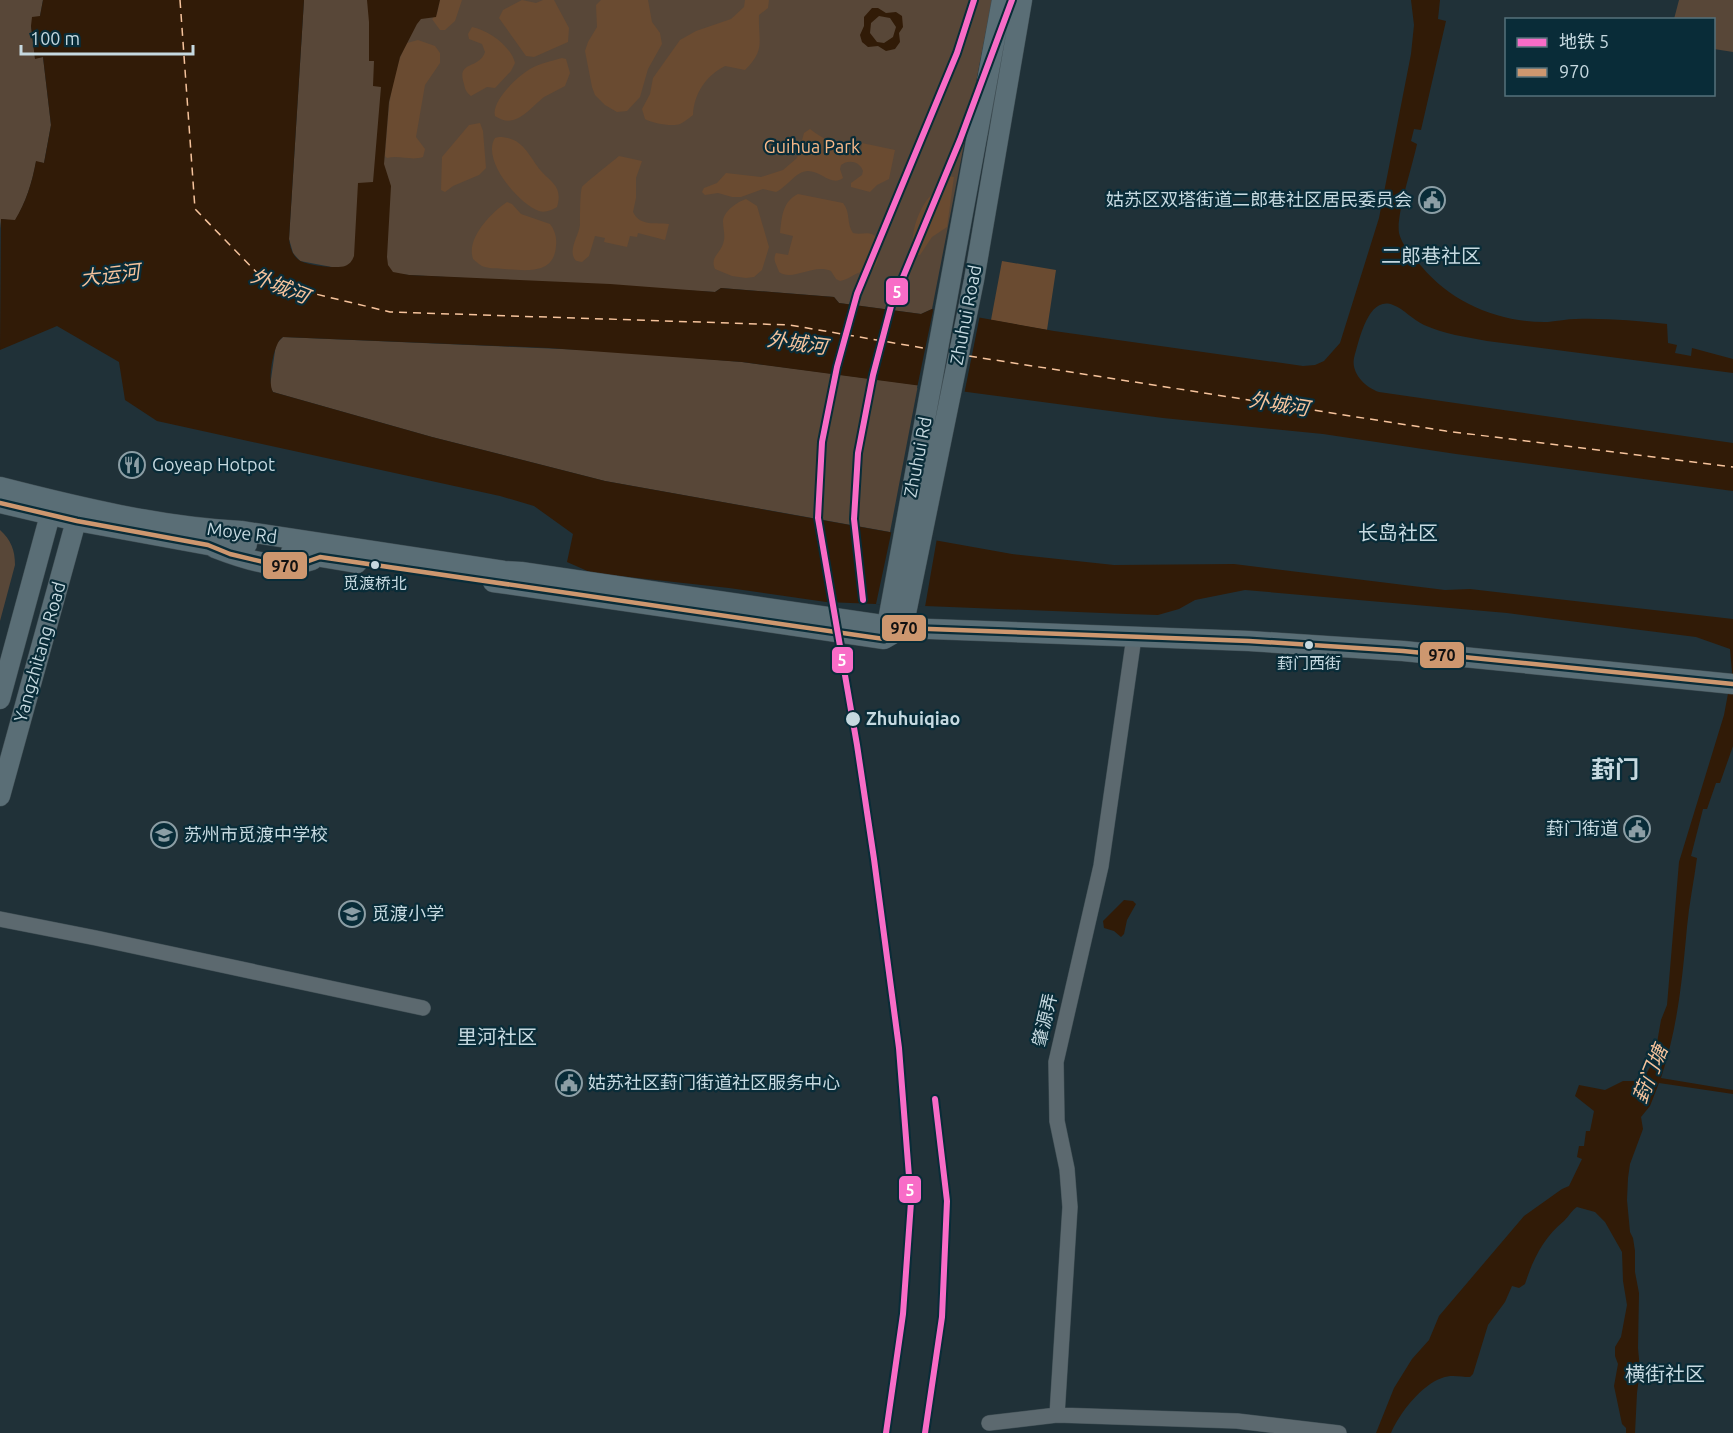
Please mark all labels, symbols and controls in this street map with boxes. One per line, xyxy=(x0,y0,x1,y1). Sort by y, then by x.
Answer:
scale bar xyxy=(21,18,194,56)
legend xyxy=(1505,18,1715,96)
text: 100 m xyxy=(30,28,80,48)
text: 地铁 5 xyxy=(1559,31,1609,51)
text: 970 xyxy=(1559,61,1589,81)
park label: Guihua Park xyxy=(764,136,860,156)
public building icon: 姑苏区双塔街道二郎巷社区居民委员会 xyxy=(1417,185,1447,215)
place label: 姑苏区双塔街道二郎巷社区居民委员会 xyxy=(1106,189,1412,209)
district label: 二郎巷社区 xyxy=(1381,244,1481,267)
water label: 大运河 xyxy=(79,259,145,290)
street label: Zhuhui Road xyxy=(946,263,984,366)
water label: 外城河 xyxy=(248,264,316,309)
line badge: 5 xyxy=(885,277,909,306)
text: 5 xyxy=(892,283,902,301)
water label: 外城河 xyxy=(766,327,832,359)
water label: 外城河 xyxy=(1248,387,1314,420)
street label: Zhuhui Rd xyxy=(899,415,935,499)
restaurant icon: Goyeap Hotpot xyxy=(117,450,147,480)
place label: Goyeap Hotpot xyxy=(152,454,275,474)
street label: Moye Rd xyxy=(206,518,278,546)
district label: 长岛社区 xyxy=(1358,521,1438,544)
line badge: 970 xyxy=(262,551,308,580)
text: 970 xyxy=(271,557,299,575)
marker: 觅渡桥北 xyxy=(369,559,381,571)
place label: 觅渡桥北 xyxy=(343,574,407,592)
street label: Yangzhitang Road xyxy=(9,579,69,724)
line badge: 970 xyxy=(881,614,927,642)
text: 970 xyxy=(890,619,918,637)
marker: 葑门西街 xyxy=(1303,639,1315,651)
line badge: 970 xyxy=(1419,641,1465,669)
line badge: 5 xyxy=(831,646,854,674)
text: 970 xyxy=(1428,646,1456,664)
text: 5 xyxy=(837,651,847,669)
place label: 葑门西街 xyxy=(1277,654,1341,672)
place label: Zhuhuiqiao xyxy=(866,708,960,728)
marker: Zhuhuiqiao xyxy=(844,710,862,728)
district label: 葑门 xyxy=(1591,756,1639,783)
public building icon: 葑门街道 xyxy=(1622,814,1652,844)
place label: 葑门街道 xyxy=(1546,818,1618,838)
school or university icon: 苏州市觅渡中学校 xyxy=(149,820,179,850)
place label: 苏州市觅渡中学校 xyxy=(184,824,328,844)
school or university icon: 觅渡小学 xyxy=(337,899,367,929)
place label: 觅渡小学 xyxy=(372,903,444,923)
street label: 肇源弄 xyxy=(1028,991,1060,1048)
district label: 里河社区 xyxy=(457,1025,537,1048)
water label: 葑门塘 xyxy=(1628,1039,1673,1106)
public building icon: 姑苏社区葑门街道社区服务中心 xyxy=(554,1068,584,1098)
place label: 姑苏社区葑门街道社区服务中心 xyxy=(588,1072,840,1092)
line badge: 5 xyxy=(898,1175,922,1204)
text: 5 xyxy=(905,1181,915,1199)
district label: 横街社区 xyxy=(1625,1362,1705,1385)

